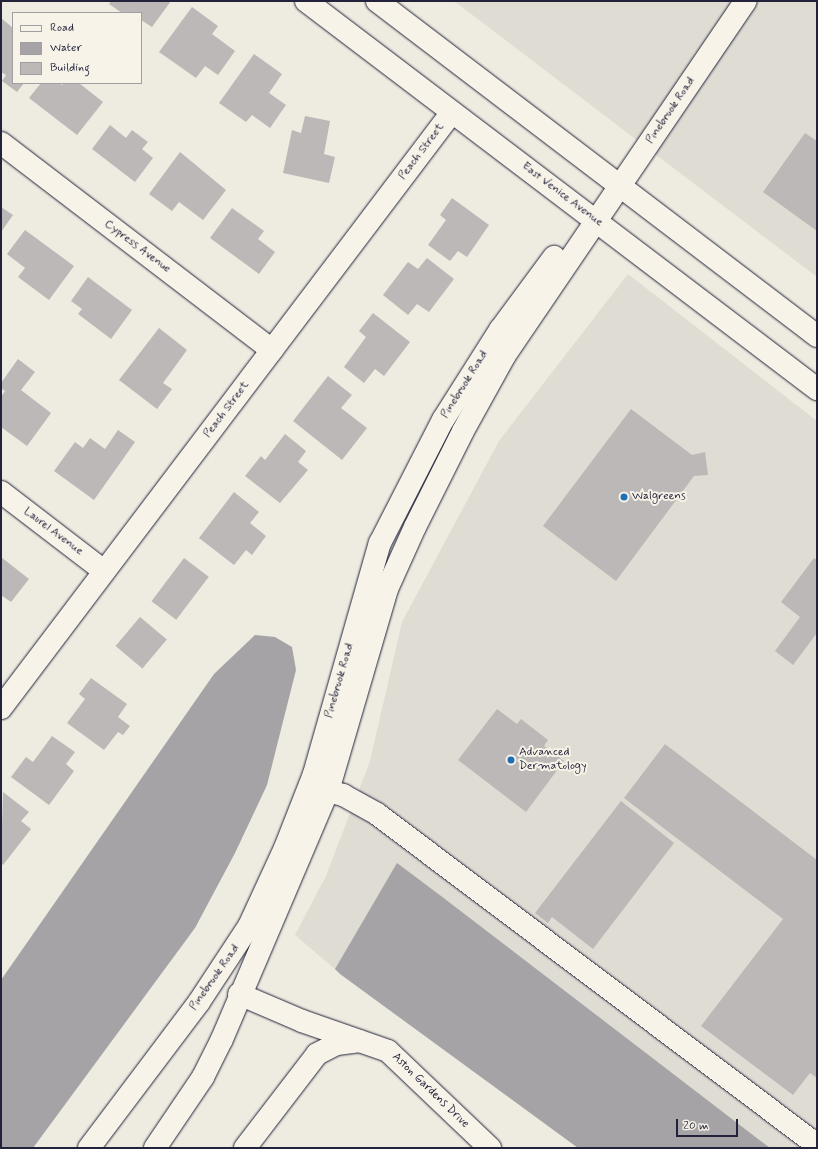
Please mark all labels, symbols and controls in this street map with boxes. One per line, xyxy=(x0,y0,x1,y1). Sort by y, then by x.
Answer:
legend xyxy=(12,12,142,84)
text: Road xyxy=(50,20,74,36)
text: Water xyxy=(50,40,82,56)
text: Building xyxy=(50,60,90,76)
street label: Pinebrook Road xyxy=(644,75,698,147)
street label: Peach Street xyxy=(396,121,448,183)
street label: East Venice Avenue xyxy=(518,160,606,230)
street label: Cypress Avenue xyxy=(100,217,174,277)
street label: Pinebrook Road xyxy=(439,349,491,421)
street label: Peach Street xyxy=(201,379,253,441)
place label: Walgreens xyxy=(632,490,686,504)
marker: Walgreens xyxy=(619,492,629,502)
street label: Laurel Avenue xyxy=(20,505,86,559)
street label: Pinebrook Road xyxy=(323,642,357,720)
place label: Advanced Dermatology xyxy=(519,746,587,774)
marker: Advanced Dermatology xyxy=(506,755,516,765)
street label: Pinebrook Road xyxy=(187,943,243,1013)
street label: Aston Gardens Drive xyxy=(389,1051,471,1131)
scale bar xyxy=(678,1111,740,1137)
text: 20 m xyxy=(683,1118,709,1134)

